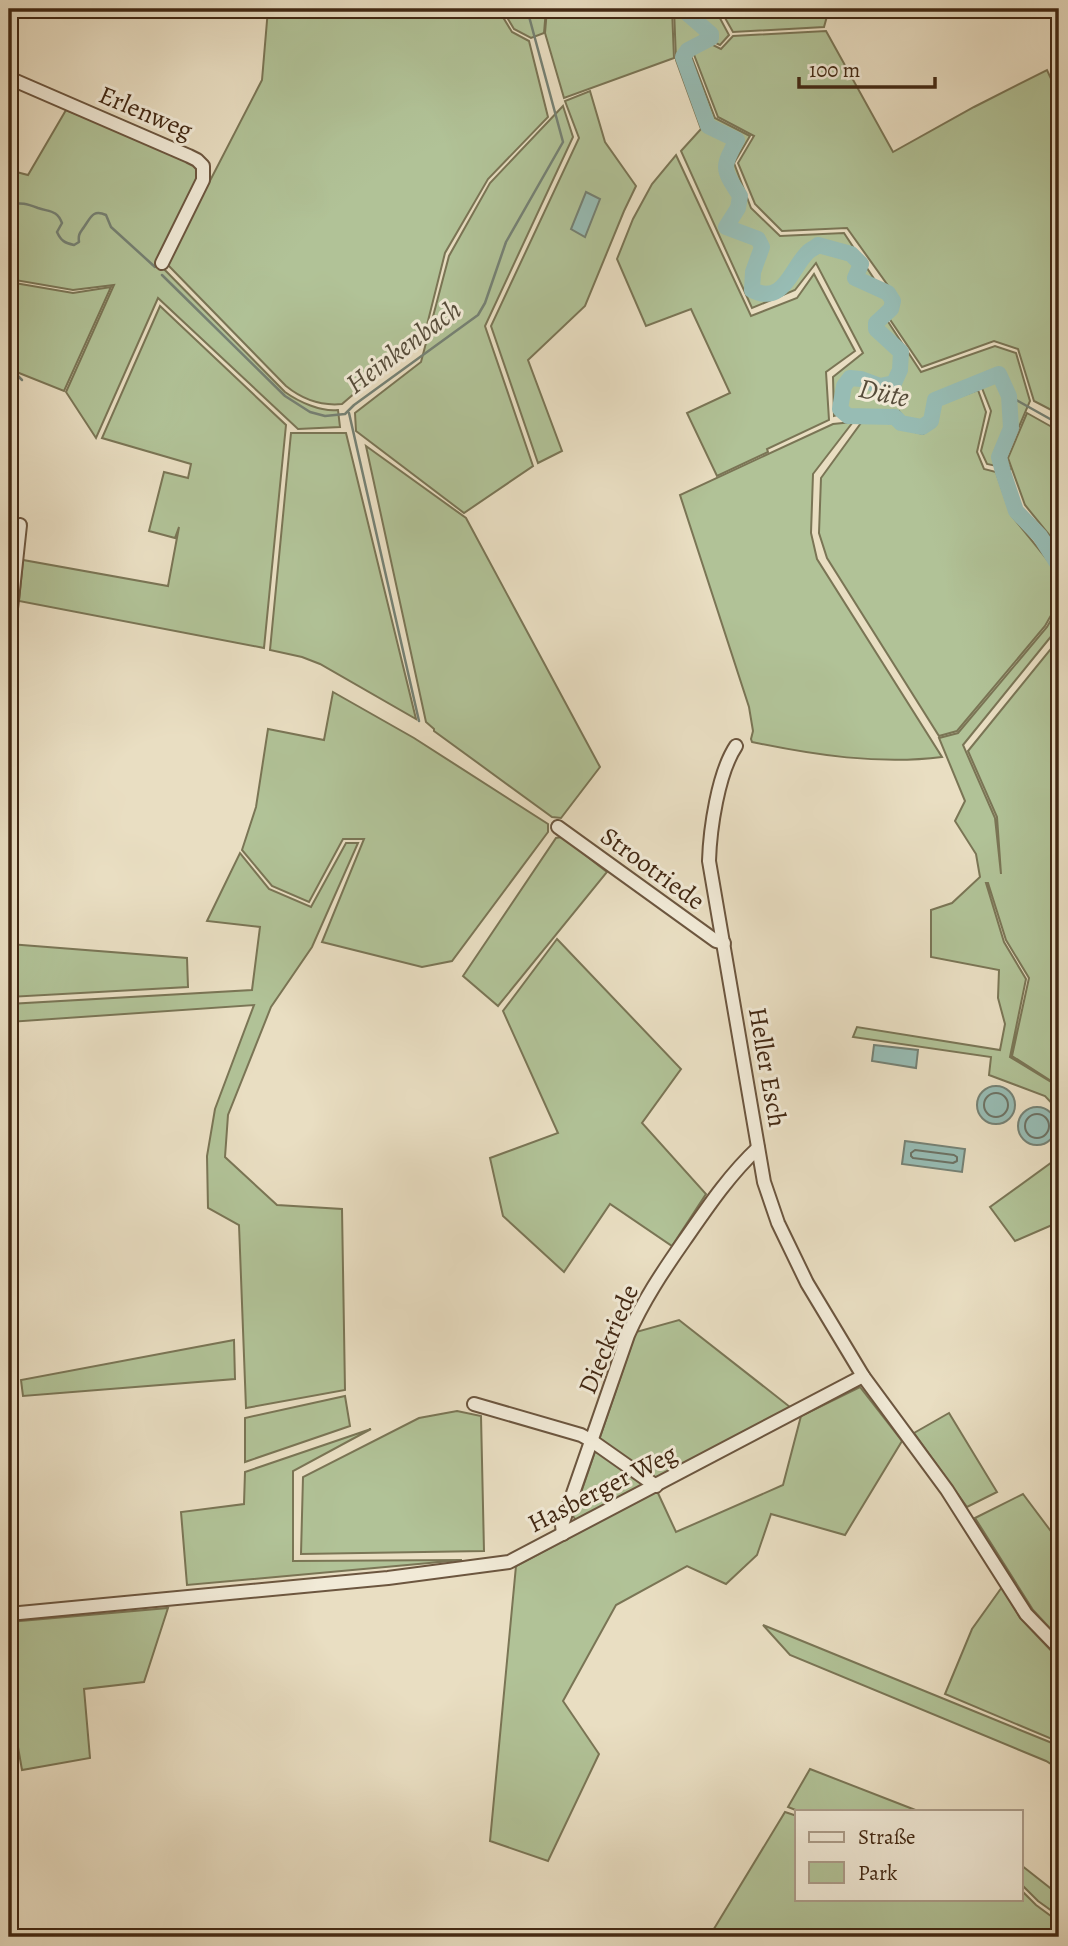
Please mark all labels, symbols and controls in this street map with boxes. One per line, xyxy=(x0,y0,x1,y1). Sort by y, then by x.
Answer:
scale bar xyxy=(799,46,935,90)
text: 100 m xyxy=(809,56,860,84)
street label: Erlenweg xyxy=(94,77,198,148)
water label: Heinkenbach xyxy=(338,291,469,403)
water label: Düte xyxy=(855,369,912,417)
street label: Strootriede xyxy=(593,819,712,918)
street label: Heller Esch xyxy=(740,1005,795,1130)
street label: Dieckriede xyxy=(570,1279,647,1399)
street label: Hasberger Weg xyxy=(522,1436,683,1541)
legend xyxy=(795,1810,1023,1900)
text: Straße xyxy=(858,1823,916,1851)
text: Park xyxy=(858,1859,898,1887)

